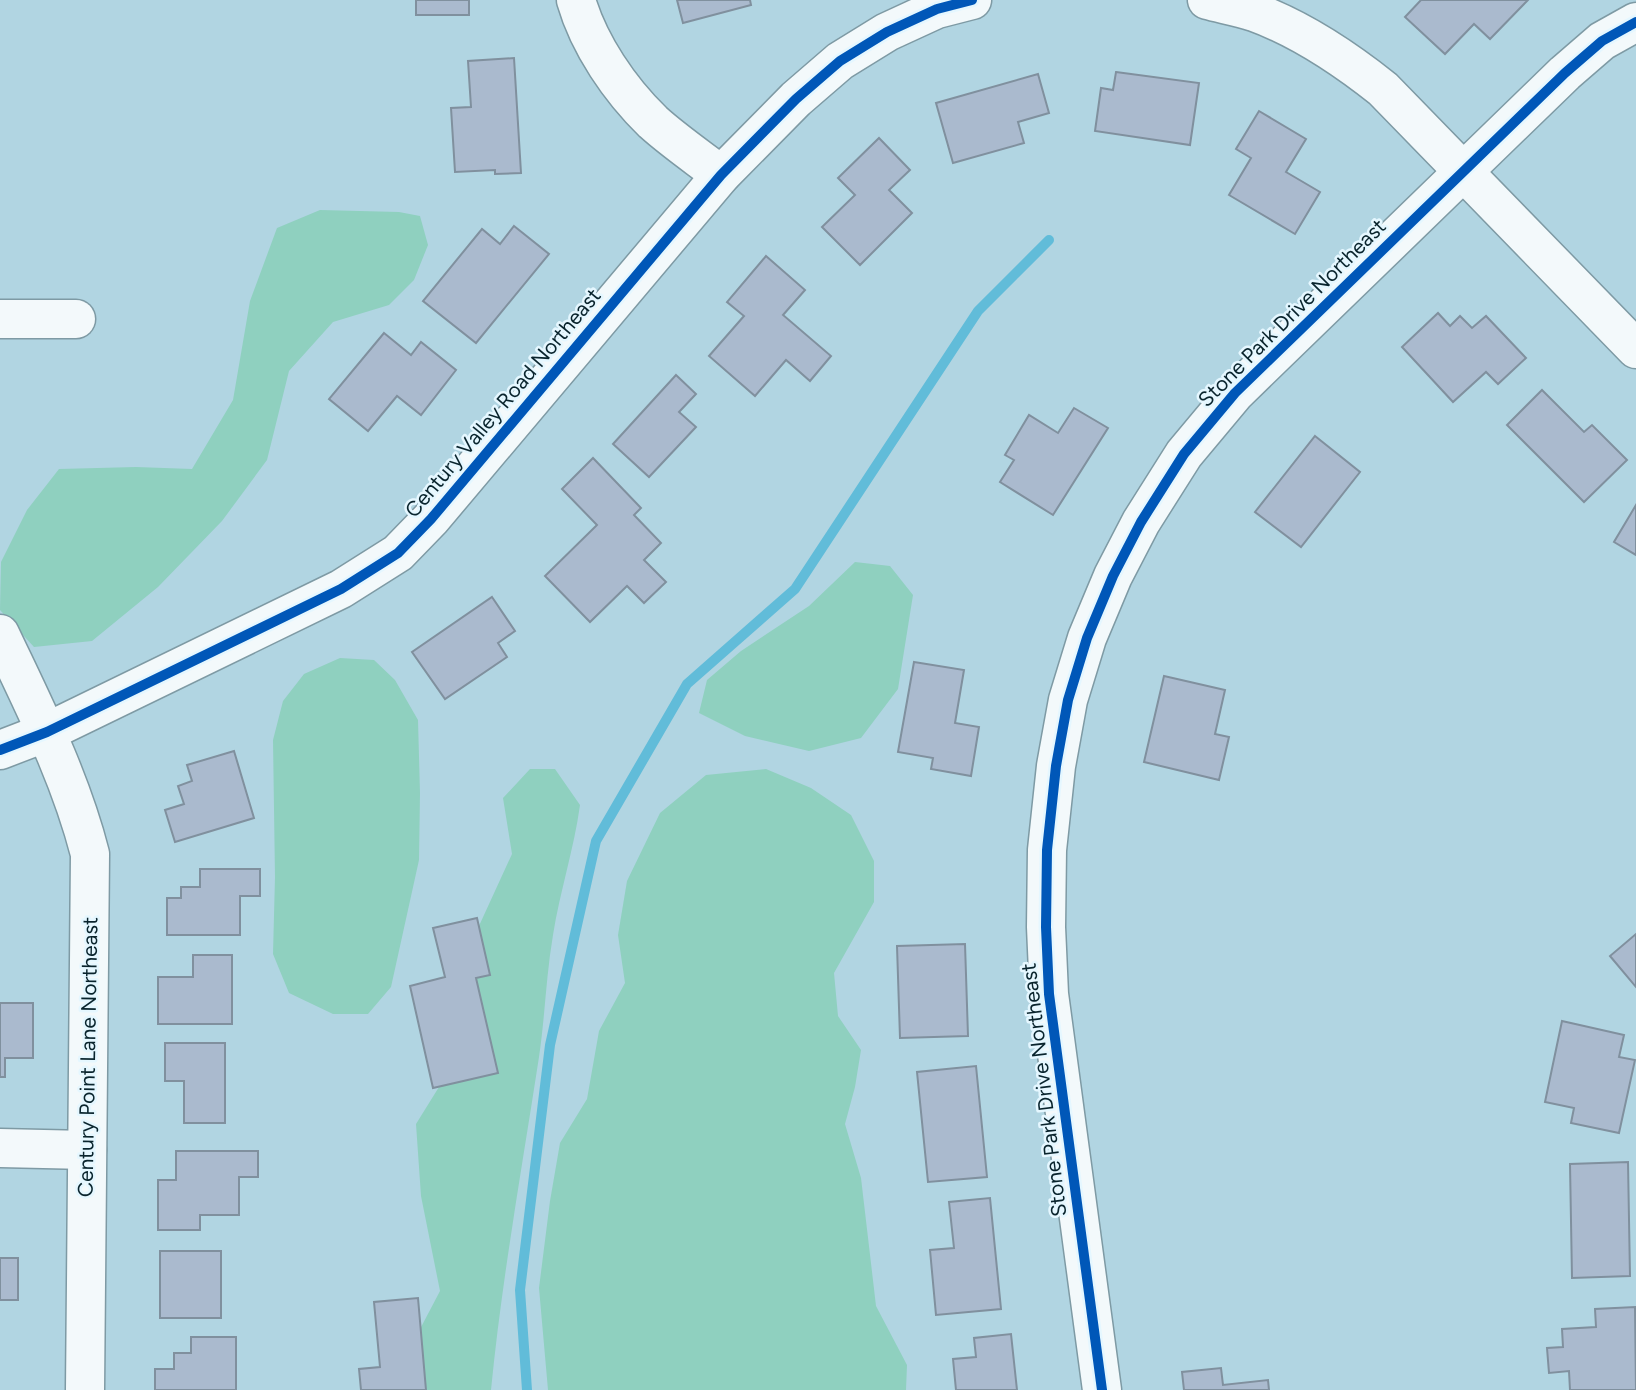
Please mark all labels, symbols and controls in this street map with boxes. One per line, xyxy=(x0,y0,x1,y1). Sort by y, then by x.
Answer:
street label: Stone Park Drive Northeast xyxy=(1193,214,1391,412)
street label: Century Valley Road Northeast xyxy=(400,283,606,522)
street label: Century Point Lane Northeast xyxy=(73,917,102,1197)
street label: Stone Park Drive Northeast xyxy=(1016,962,1071,1218)

